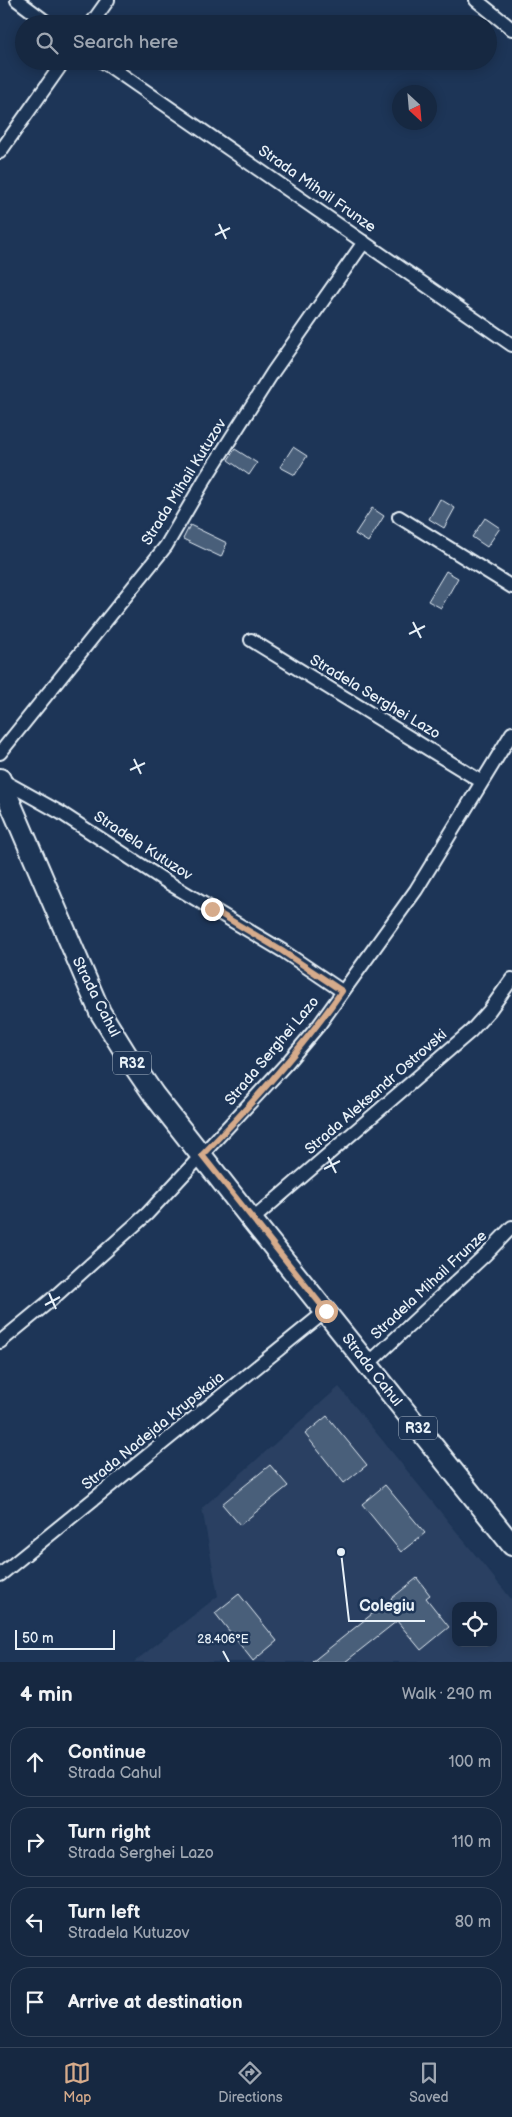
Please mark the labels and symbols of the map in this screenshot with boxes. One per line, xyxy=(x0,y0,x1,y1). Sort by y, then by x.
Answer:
north arrow xyxy=(392,85,437,130)
street label: Strada Mihail Frunze xyxy=(254,141,380,237)
street label: Strada Mihail Kutuzov xyxy=(137,414,231,549)
street label: Stradela Serghei Lazo xyxy=(306,651,444,743)
street label: Stradela Kutuzov xyxy=(90,807,197,885)
route end xyxy=(201,898,224,921)
street label: Strada Cahul xyxy=(68,954,124,1040)
street label: Strada Serghei Lazo xyxy=(221,992,323,1110)
street label: Strada Aleksandr Ostrovski xyxy=(301,1025,451,1159)
road number: R32 xyxy=(113,1052,151,1074)
street label: Stradela Mihail Frunze xyxy=(367,1226,491,1344)
route start xyxy=(315,1300,338,1323)
street label: Strada Cahul xyxy=(338,1330,406,1410)
street label: Strada Nadejda Krupskaia xyxy=(78,1368,228,1494)
road number: R32 xyxy=(399,1416,437,1440)
callout: Colegiu xyxy=(349,1590,425,1621)
text: Colegiu xyxy=(359,1597,415,1616)
scale bar xyxy=(15,1627,115,1650)
text: 28.406°E xyxy=(197,1632,249,1647)

